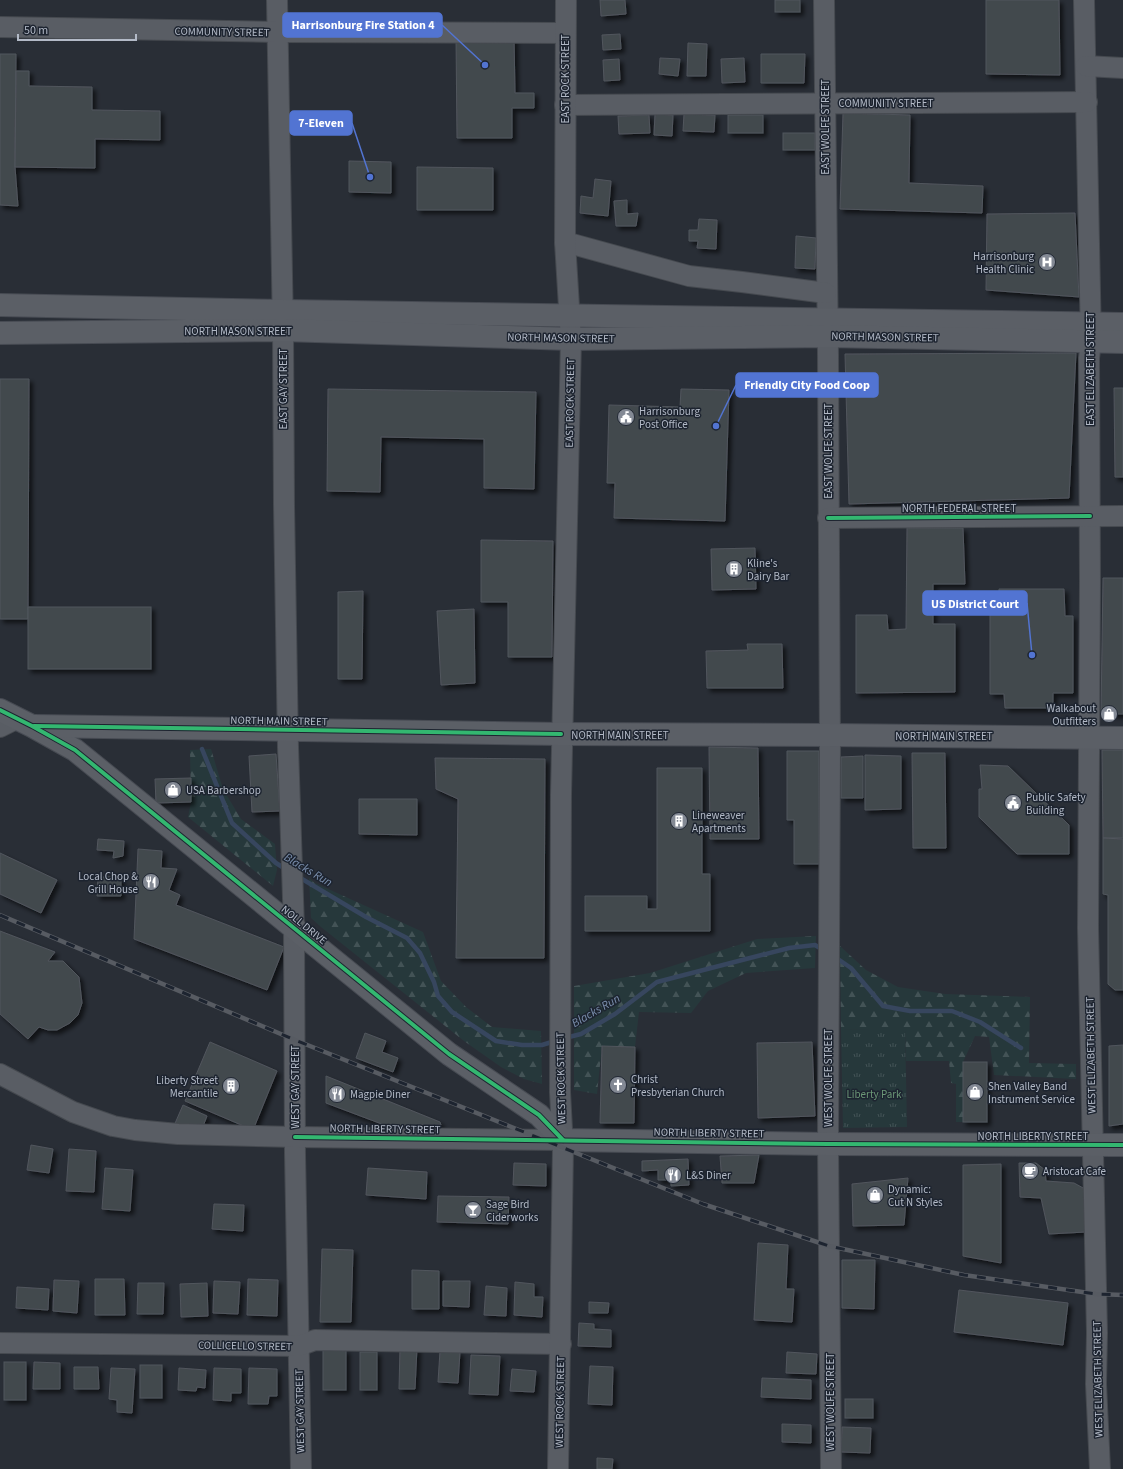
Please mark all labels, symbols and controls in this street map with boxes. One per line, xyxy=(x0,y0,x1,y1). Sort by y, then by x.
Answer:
callout: Harrisonburg Fire Station 4 xyxy=(283,13,442,37)
scale bar xyxy=(18,16,136,42)
text: Harrisonburg Fire Station 4 xyxy=(291,17,435,34)
text: 50 m xyxy=(24,22,48,39)
street label: COMMUNITY STREET xyxy=(174,24,270,40)
street label: EAST ROCK STREET xyxy=(558,34,573,124)
street label: EAST WOLFE STREET xyxy=(818,79,833,175)
street label: COMMUNITY STREET xyxy=(839,96,934,111)
callout: 7-Eleven xyxy=(290,111,352,135)
text: 7-Eleven xyxy=(298,115,344,132)
place label: Harrisonburg Health Clinic xyxy=(973,249,1034,277)
hospital icon: Harrisonburg Health Clinic xyxy=(1037,252,1057,272)
street label: EAST ELIZABETH STREET xyxy=(1083,312,1098,426)
street label: NORTH MASON STREET xyxy=(184,324,292,339)
street label: NORTH MASON STREET xyxy=(831,329,939,345)
street label: NORTH MASON STREET xyxy=(507,330,615,346)
street label: EAST GAY STREET xyxy=(276,348,291,429)
street label: EAST ROCK STREET xyxy=(562,358,578,448)
callout: Friendly City Food Coop xyxy=(736,373,878,397)
text: Friendly City Food Coop xyxy=(744,377,870,394)
street label: EAST WOLFE STREET xyxy=(821,403,836,499)
place label: Harrisonburg Post Office xyxy=(639,404,700,432)
public building icon: Harrisonburg Post Office xyxy=(616,407,636,427)
street label: NORTH FEDERAL STREET xyxy=(902,501,1016,516)
place label: Kline's Dairy Bar xyxy=(747,556,789,584)
building icon: Kline's Dairy Bar xyxy=(724,559,744,579)
callout: US District Court xyxy=(923,591,1027,615)
text: US District Court xyxy=(931,596,1019,613)
place label: Walkabout Outfitters xyxy=(1047,701,1096,729)
shop icon: Walkabout Outfitters xyxy=(1099,704,1119,724)
street label: NORTH MAIN STREET xyxy=(230,713,328,729)
street label: NORTH MAIN STREET xyxy=(571,728,669,743)
street label: NORTH MAIN STREET xyxy=(895,729,993,744)
shop icon: USA Barbershop xyxy=(163,780,183,800)
place label: USA Barbershop xyxy=(186,783,261,798)
place label: Public Safety Building xyxy=(1026,790,1086,818)
public building icon: Public Safety Building xyxy=(1003,793,1023,813)
place label: Lineweaver Apartments xyxy=(692,808,746,836)
building icon: Lineweaver Apartments xyxy=(669,811,689,831)
water label: Blacks Run xyxy=(281,849,335,891)
place label: Local Chop & Grill House xyxy=(78,869,139,897)
restaurant icon: Local Chop & Grill House xyxy=(141,872,161,892)
street label: NOLL DRIVE xyxy=(278,902,330,948)
water label: Blacks Run xyxy=(569,990,623,1032)
street label: WEST ELIZABETH STREET xyxy=(1082,996,1100,1114)
street label: WEST WOLFE STREET xyxy=(821,1029,836,1127)
street label: WEST ROCK STREET xyxy=(553,1032,569,1124)
street label: WEST GAY STREET xyxy=(288,1045,303,1129)
place label: Christ Presbyterian Church xyxy=(631,1072,724,1100)
place label: Liberty Street Mercantile xyxy=(156,1073,219,1101)
church icon: Christ Presbyterian Church xyxy=(608,1075,628,1095)
building icon: Liberty Street Mercantile xyxy=(221,1076,241,1096)
place label: Shen Valley Band Instrument Service xyxy=(988,1079,1075,1107)
shop icon: Shen Valley Band Instrument Service xyxy=(965,1082,985,1102)
restaurant icon: Magpie Diner xyxy=(327,1084,347,1104)
place label: Magpie Diner xyxy=(350,1087,410,1102)
park label: Liberty Park xyxy=(846,1087,902,1102)
street label: NORTH LIBERTY STREET xyxy=(329,1121,441,1137)
street label: NORTH LIBERTY STREET xyxy=(653,1125,765,1141)
street label: NORTH LIBERTY STREET xyxy=(978,1129,1089,1144)
cafe icon: Aristocat Cafe xyxy=(1020,1161,1040,1181)
place label: Aristocat Cafe xyxy=(1043,1164,1107,1179)
restaurant icon: L&S Diner xyxy=(663,1165,683,1185)
place label: L&S Diner xyxy=(686,1168,731,1183)
place label: Dynamic: Cut N Styles xyxy=(888,1182,943,1210)
shop icon: Dynamic: Cut N Styles xyxy=(865,1185,885,1205)
place label: Sage Bird Ciderworks xyxy=(486,1197,539,1225)
bar icon: Sage Bird Ciderworks xyxy=(463,1200,483,1220)
street label: WEST ELIZABETH STREET xyxy=(1089,1320,1107,1438)
street label: COLLICELLO STREET xyxy=(198,1338,292,1354)
street label: WEST WOLFE STREET xyxy=(823,1353,838,1451)
street label: WEST ROCK STREET xyxy=(552,1356,568,1448)
street label: WEST GAY STREET xyxy=(292,1369,308,1453)

